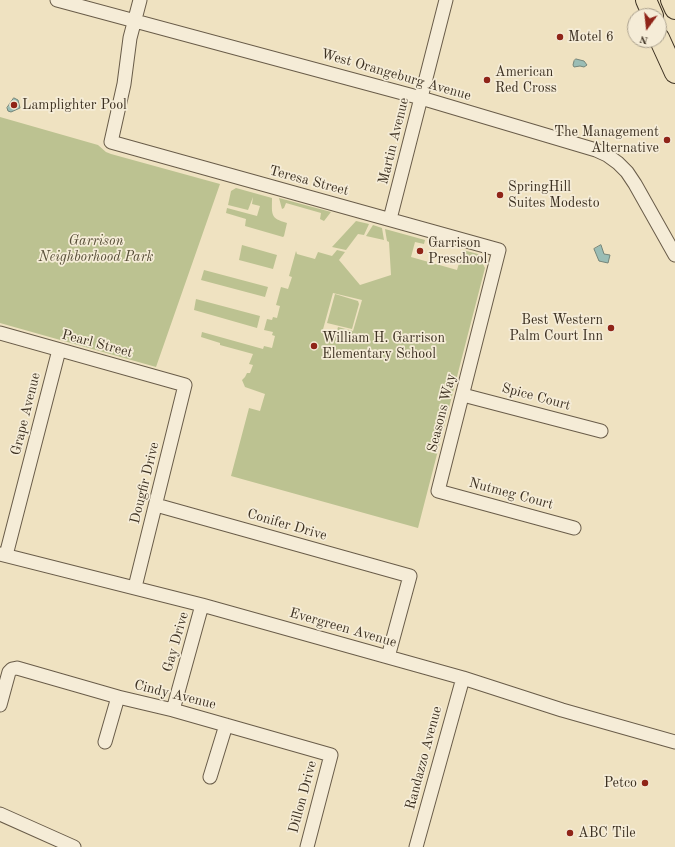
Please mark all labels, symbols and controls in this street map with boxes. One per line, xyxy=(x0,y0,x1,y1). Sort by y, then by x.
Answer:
north arrow xyxy=(627,8,667,48)
place label: Motel 6 xyxy=(568,29,614,45)
marker: Motel 6 xyxy=(555,32,565,42)
text: N xyxy=(639,33,650,46)
street label: West Orangeburg Avenue xyxy=(319,46,473,104)
place label: American Red Cross xyxy=(495,64,557,96)
marker: American Red Cross xyxy=(482,75,492,85)
street label: Martin Avenue xyxy=(375,96,413,186)
place label: Lamplighter Pool xyxy=(22,97,127,113)
marker: Lamplighter Pool xyxy=(9,100,19,110)
place label: The Management Alternative xyxy=(554,124,659,156)
marker: The Management Alternative xyxy=(662,135,672,145)
street label: Teresa Street xyxy=(267,162,351,200)
place label: SpringHill Suites Modesto xyxy=(508,179,600,212)
marker: SpringHill Suites Modesto xyxy=(495,190,505,200)
park label: Garrison Neighborhood Park xyxy=(39,233,153,266)
place label: Garrison Preschool xyxy=(428,235,487,268)
marker: Garrison Preschool xyxy=(415,246,425,256)
place label: Best Western Palm Court Inn xyxy=(509,312,603,344)
marker: Best Western Palm Court Inn xyxy=(606,323,616,333)
street label: Pearl Street xyxy=(60,326,134,362)
place label: William H. Garrison Elementary School xyxy=(322,330,445,362)
marker: William H. Garrison Elementary School xyxy=(309,341,319,351)
street label: Grape Avenue xyxy=(8,371,44,457)
street label: Seasons Way xyxy=(424,372,460,454)
street label: Spice Court xyxy=(500,380,572,414)
street label: Dougfir Drive xyxy=(127,440,163,526)
street label: Nutmeg Court xyxy=(467,475,555,513)
street label: Conifer Drive xyxy=(245,506,329,544)
street label: Evergreen Avenue xyxy=(287,605,399,651)
street label: Gay Drive xyxy=(159,610,193,674)
street label: Cindy Avenue xyxy=(132,677,218,713)
street label: Randazzo Avenue xyxy=(402,704,446,812)
street label: Dillon Drive xyxy=(285,759,321,835)
place label: Petco xyxy=(604,775,637,791)
marker: Petco xyxy=(640,778,650,788)
place label: ABC Tile xyxy=(578,825,636,841)
marker: ABC Tile xyxy=(565,828,575,838)

